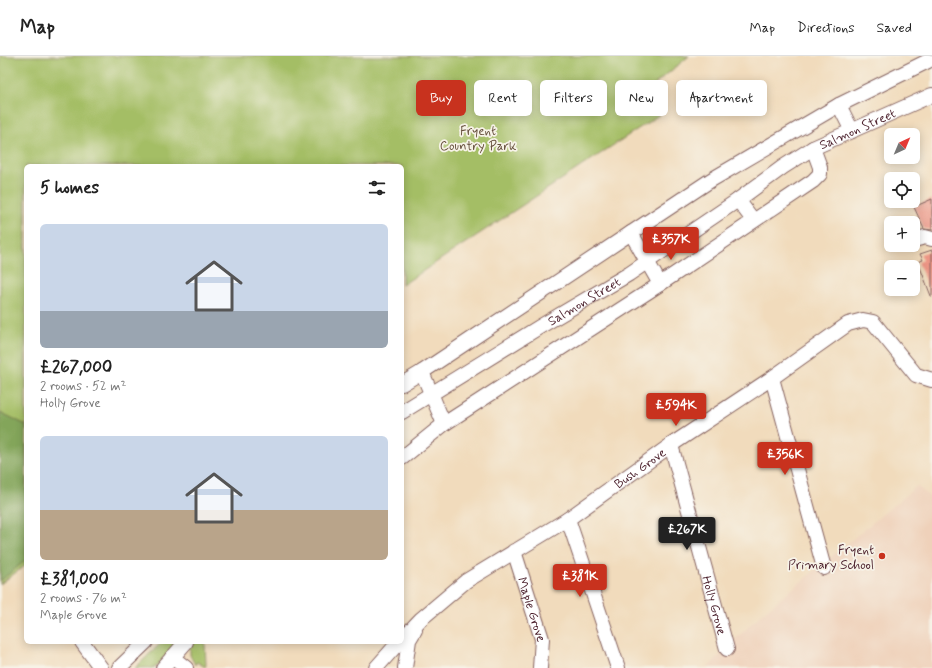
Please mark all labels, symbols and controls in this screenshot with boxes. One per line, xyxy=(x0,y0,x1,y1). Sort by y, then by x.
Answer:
text: Map xyxy=(20,15,55,40)
text: Map xyxy=(749,19,775,37)
text: Directions xyxy=(797,19,855,37)
text: Saved xyxy=(877,19,912,37)
chip: Buy xyxy=(416,80,466,116)
chip: Rent xyxy=(474,80,532,116)
chip: Filters xyxy=(540,80,607,116)
chip: New xyxy=(615,80,668,116)
chip: Apartment xyxy=(676,80,767,116)
street label: Salmon Street xyxy=(817,105,899,154)
park label: Fryent Country Park xyxy=(440,123,517,155)
north arrow xyxy=(884,128,920,164)
map controls xyxy=(884,128,920,296)
button: locate xyxy=(884,172,920,208)
text: 5 homes xyxy=(40,177,99,199)
icon: filters xyxy=(366,177,388,199)
button: + xyxy=(884,216,920,252)
pin: £357K xyxy=(643,227,699,261)
text: £357K xyxy=(652,231,690,248)
icon: home xyxy=(178,250,250,322)
button: − xyxy=(884,260,920,296)
street label: Salmon Street xyxy=(545,274,624,330)
text: £267,000 xyxy=(40,356,112,378)
text: 2 rooms · 52 m² xyxy=(40,378,126,395)
pin: £594K xyxy=(648,393,704,427)
text: Holly Grove xyxy=(40,395,101,412)
text: £594K xyxy=(655,397,697,414)
pin: £356K xyxy=(757,442,813,476)
street label: Bush Grove xyxy=(611,444,670,493)
text: £356K xyxy=(766,446,804,463)
icon: home xyxy=(178,462,250,534)
pin: £267K xyxy=(659,517,715,551)
text: £267K xyxy=(667,521,707,538)
place label: Fryent Primary School xyxy=(788,542,874,574)
marker: Fryent Primary School xyxy=(877,551,887,561)
pin: £381K xyxy=(552,564,608,598)
text: £381,000 xyxy=(40,568,109,590)
text: £381K xyxy=(562,568,598,585)
street label: Holly Grove xyxy=(697,574,730,637)
street label: Maple Grove xyxy=(513,575,549,644)
text: 2 rooms · 76 m² xyxy=(40,590,127,607)
text: Maple Grove xyxy=(40,607,107,624)

